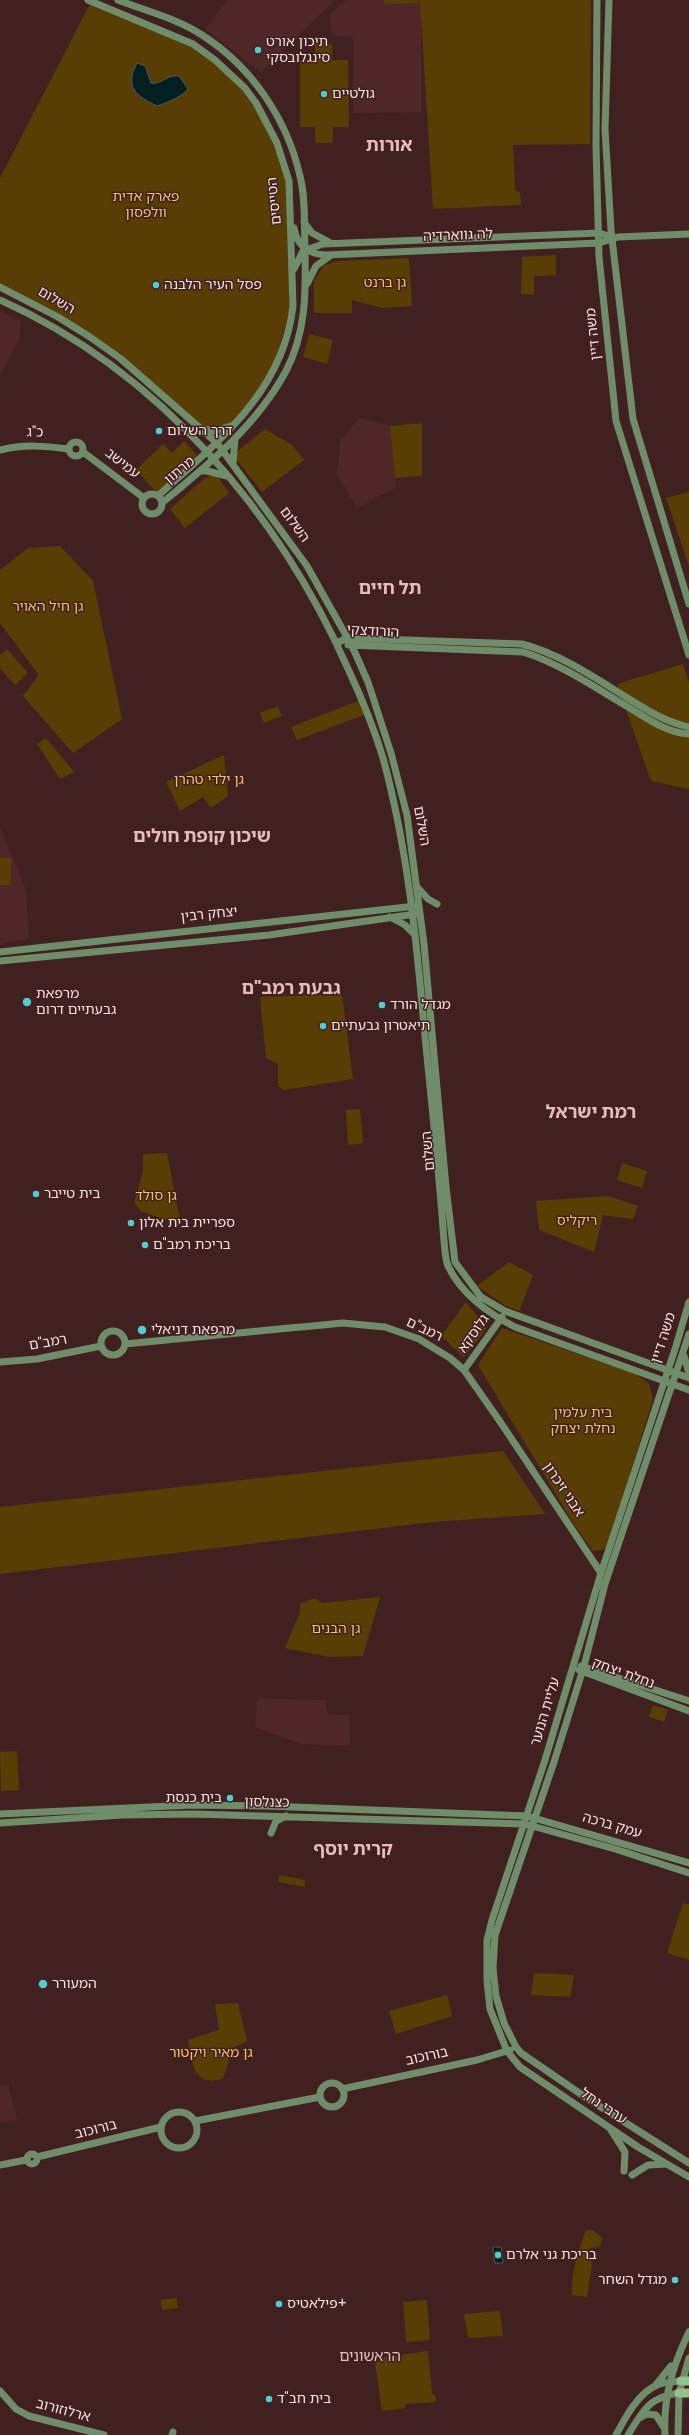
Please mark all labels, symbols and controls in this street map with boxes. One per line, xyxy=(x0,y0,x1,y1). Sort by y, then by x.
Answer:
place label: תיכון אורט סינגלובסקי xyxy=(266,34,330,66)
marker: תיכון אורט סינגלובסקי xyxy=(253,45,263,55)
place label: גולטיים xyxy=(332,86,375,102)
marker: גולטיים xyxy=(319,89,329,99)
district label: אורות xyxy=(366,135,412,157)
street label: הטייסים xyxy=(264,176,286,226)
park label: פארק אדית וולפסון xyxy=(113,189,179,222)
street label: לה גווארדיה xyxy=(423,226,493,246)
park label: גן ברנט xyxy=(364,275,406,291)
place label: פסל העיר הלבנה xyxy=(164,277,262,293)
marker: פסל העיר הלבנה xyxy=(151,280,161,290)
street label: השלום xyxy=(34,284,78,318)
street label: משה דיין xyxy=(583,307,605,361)
place label: דרך השלום xyxy=(167,423,233,439)
street label: כ"ג xyxy=(26,424,44,442)
marker: דרך השלום xyxy=(154,426,164,436)
street label: עמישב xyxy=(101,445,143,483)
street label: מרתון xyxy=(161,453,199,489)
street label: השלום xyxy=(275,504,313,546)
district label: תל חיים xyxy=(358,578,422,600)
park label: גן חיל האויר xyxy=(12,599,84,615)
street label: הורודצקי xyxy=(346,622,400,642)
park label: גן ילדי טהרן xyxy=(174,772,244,788)
street label: השלום xyxy=(409,805,433,847)
district label: שיכון קופת חולים xyxy=(133,826,271,848)
street label: יצחק רבין xyxy=(180,904,238,926)
district label: גבעת רמב"ם xyxy=(241,978,341,1000)
place label: מרפאת גבעתיים דרום xyxy=(36,986,116,1018)
marker: מרפאת גבעתיים דרום xyxy=(21,996,33,1008)
place label: מגדל הורד xyxy=(390,997,451,1013)
marker: מגדל הורד xyxy=(377,1000,387,1010)
place label: תיאטרון גבעתיים xyxy=(331,1018,430,1034)
marker: תיאטרון גבעתיים xyxy=(318,1021,328,1031)
district label: רמת ישראל xyxy=(546,1102,636,1124)
street label: השלום xyxy=(419,1130,439,1172)
place label: בית טייבר xyxy=(44,1186,100,1202)
park label: גן סולד xyxy=(135,1188,177,1204)
marker: בית טייבר xyxy=(31,1189,41,1199)
park label: ריקליס xyxy=(557,1213,597,1229)
place label: ספריית בית אלון xyxy=(139,1215,235,1231)
marker: ספריית בית אלון xyxy=(126,1218,136,1228)
place label: בריכת רמב"ם xyxy=(153,1237,231,1253)
marker: בריכת רמב"ם xyxy=(140,1240,150,1250)
street label: משה דיין xyxy=(648,1310,680,1366)
street label: גלוסקא xyxy=(455,1312,493,1356)
street label: רמב"ם xyxy=(403,1314,445,1346)
place label: מרפאת דניאלי xyxy=(151,1322,235,1338)
marker: מרפאת דניאלי xyxy=(136,1324,148,1336)
street label: רמב"ם xyxy=(28,1331,68,1355)
park label: בית עלמין נחלת יצחק xyxy=(550,1405,616,1438)
street label: אבני זיכרון xyxy=(539,1460,587,1520)
park label: גן הבנים xyxy=(312,1621,360,1637)
street label: נחלת יצחק xyxy=(590,1655,656,1693)
street label: עליית הנוער xyxy=(528,1676,564,1748)
place label: בית כנסת xyxy=(166,1790,222,1806)
marker: בית כנסת xyxy=(225,1793,235,1803)
street label: כצנלסון xyxy=(244,1794,290,1812)
street label: עמק ברכה xyxy=(580,1810,644,1842)
district label: קרית יוסף xyxy=(313,1839,393,1861)
place label: המעורר xyxy=(52,1976,97,1992)
marker: המעורר xyxy=(37,1978,49,1990)
street label: בורוכוב xyxy=(404,2044,450,2070)
park label: גן מאיר ויקטור xyxy=(169,2045,253,2061)
street label: ערבי נחל xyxy=(576,2085,630,2129)
street label: בורוכוב xyxy=(73,2117,119,2143)
place label: בריכת גני אלרם xyxy=(506,2247,597,2263)
marker: בריכת גני אלרם xyxy=(493,2250,503,2260)
place label: מגדל השחר xyxy=(598,2272,667,2288)
marker: מגדל השחר xyxy=(670,2275,680,2285)
place label: פילאטיס+ xyxy=(287,2296,347,2312)
marker: פילאטיס+ xyxy=(274,2299,284,2309)
district label: הראשונים xyxy=(339,2348,401,2366)
place label: בית חב"ד xyxy=(277,2391,331,2407)
marker: בית חב"ד xyxy=(264,2394,274,2404)
street label: ארלוזורוב xyxy=(34,2396,92,2426)

